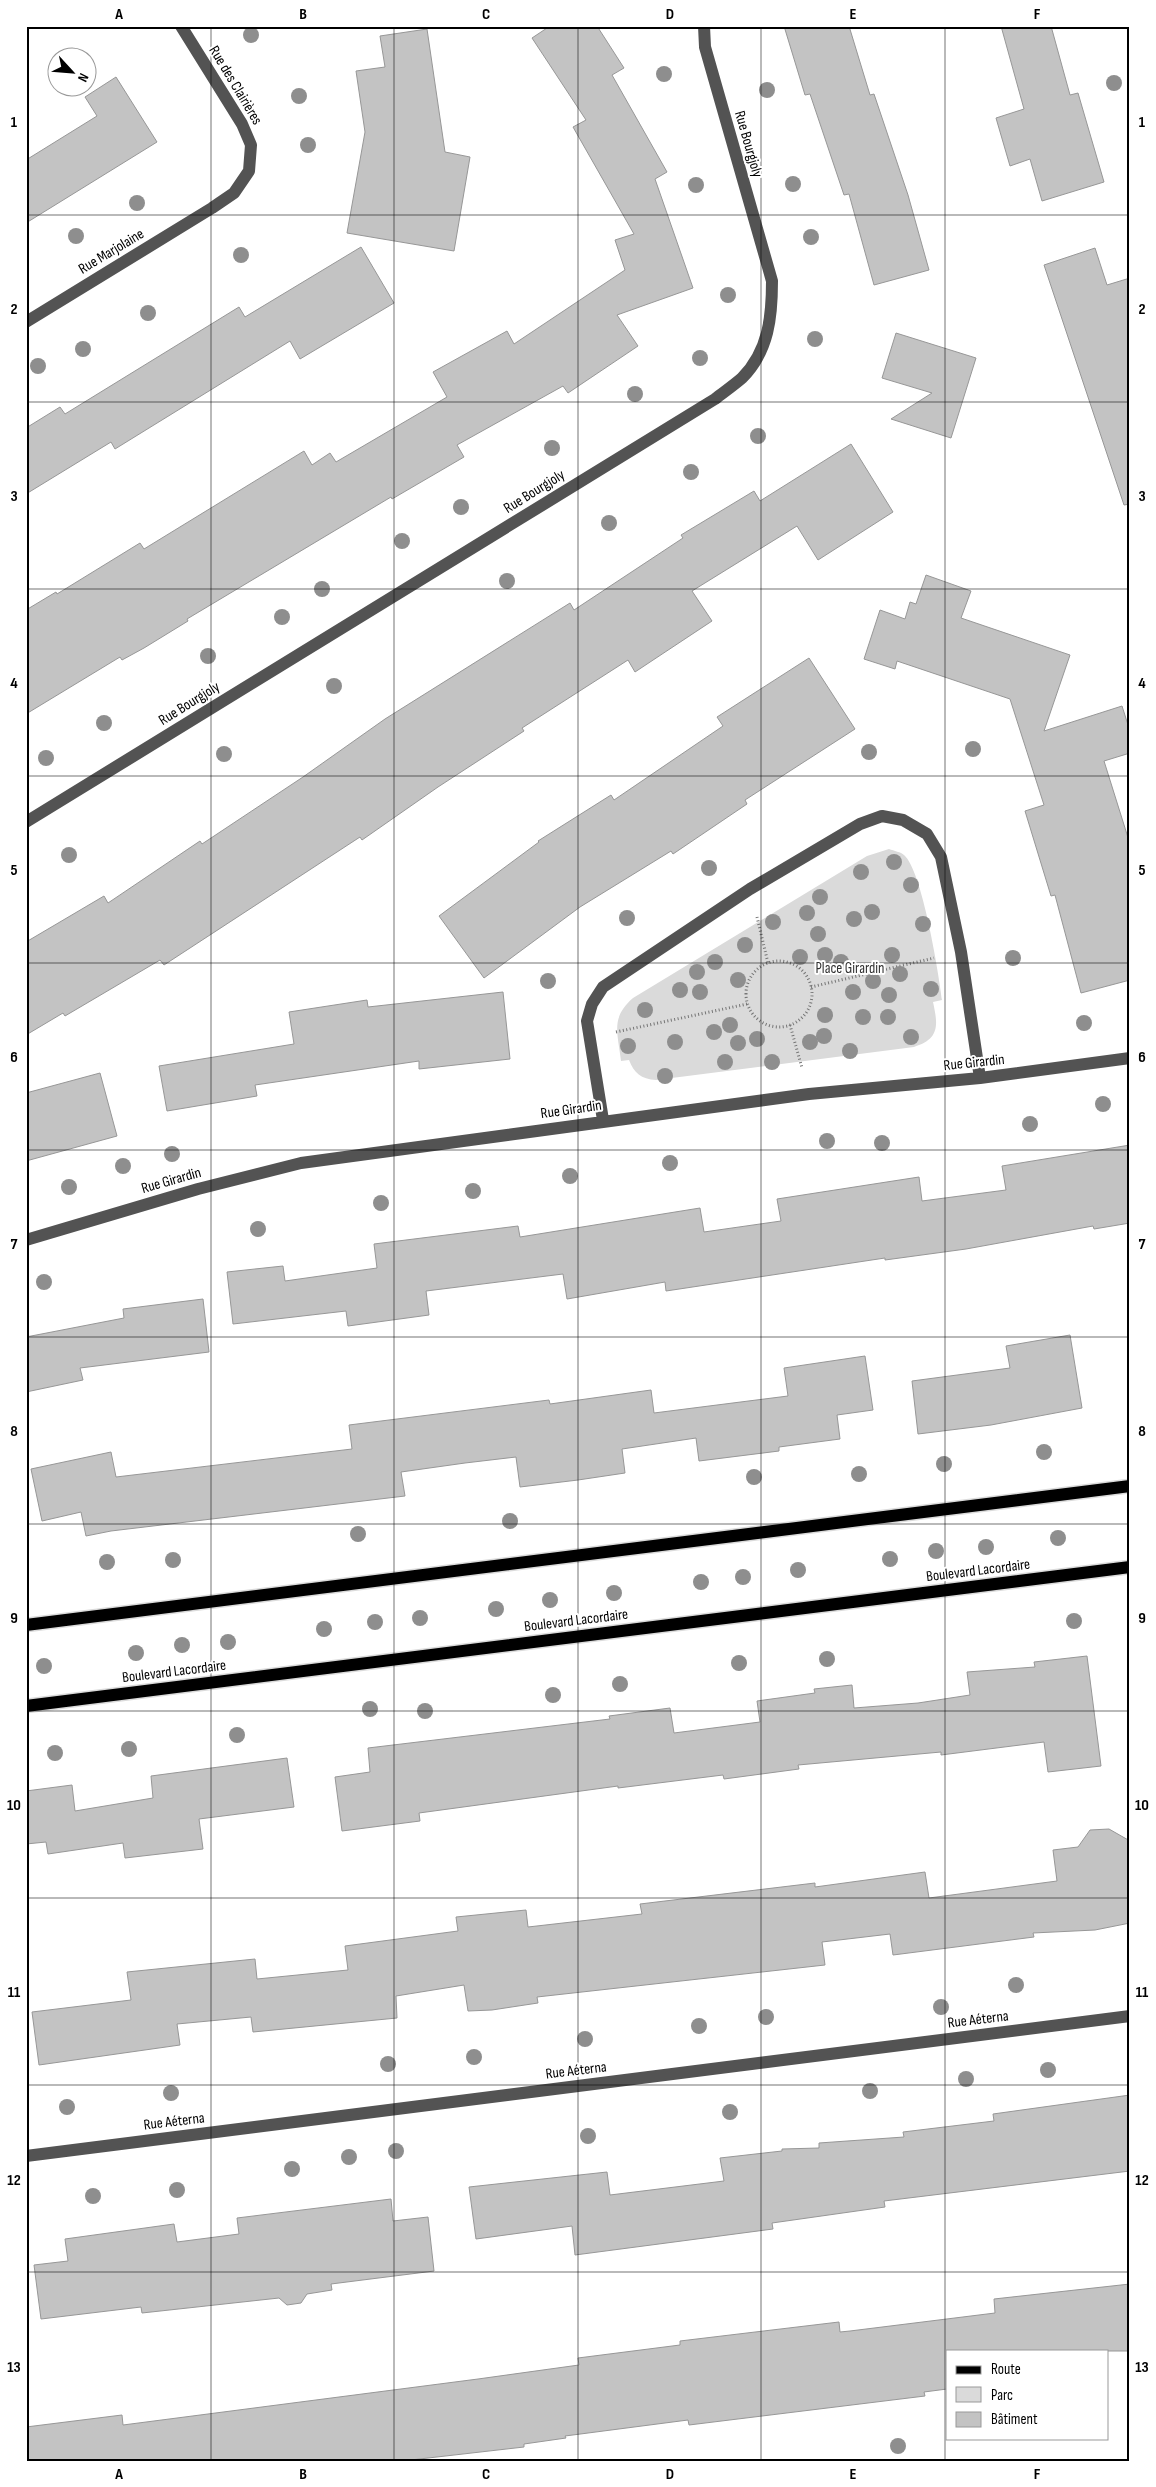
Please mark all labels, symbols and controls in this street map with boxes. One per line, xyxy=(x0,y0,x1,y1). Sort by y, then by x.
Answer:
text: A xyxy=(114,5,123,24)
text: B xyxy=(299,5,307,24)
text: C xyxy=(482,5,490,24)
text: D xyxy=(666,5,674,24)
text: E xyxy=(850,5,857,24)
text: F xyxy=(1034,5,1041,24)
street label: Rue des Clairières xyxy=(205,42,267,128)
north arrow xyxy=(48,48,98,98)
text: N xyxy=(74,70,93,85)
street label: Rue Bourgjoly xyxy=(730,109,767,180)
text: 1 xyxy=(11,113,18,132)
text: 1 xyxy=(1139,113,1146,132)
street label: Rue Marjolaine xyxy=(75,224,148,278)
text: 2 xyxy=(10,300,18,319)
text: 2 xyxy=(1138,300,1146,319)
street label: Rue Bourgjoly xyxy=(500,465,569,518)
text: 3 xyxy=(10,487,18,506)
text: 3 xyxy=(1138,487,1146,506)
text: 4 xyxy=(10,674,18,693)
text: 4 xyxy=(1138,674,1146,693)
street label: Rue Bourgjoly xyxy=(155,677,224,730)
text: 5 xyxy=(10,861,18,880)
text: 5 xyxy=(1138,861,1146,880)
park label: Place Girardin xyxy=(816,959,884,978)
text: 6 xyxy=(10,1048,18,1067)
text: 6 xyxy=(1138,1048,1146,1067)
street label: Rue Girardin xyxy=(943,1050,1006,1075)
street label: Rue Girardin xyxy=(539,1096,603,1123)
street label: Rue Girardin xyxy=(139,1163,203,1198)
text: 7 xyxy=(11,1235,18,1254)
text: 7 xyxy=(1139,1235,1146,1254)
text: 8 xyxy=(10,1422,18,1441)
text: 8 xyxy=(1138,1422,1146,1441)
street label: Boulevard Lacordaire xyxy=(925,1555,1031,1586)
street label: Boulevard Lacordaire xyxy=(523,1605,629,1636)
text: 9 xyxy=(10,1609,18,1628)
text: 9 xyxy=(1138,1609,1146,1628)
street label: Boulevard Lacordaire xyxy=(121,1656,227,1687)
text: 10 xyxy=(7,1796,21,1815)
text: 10 xyxy=(1135,1796,1149,1815)
text: 11 xyxy=(8,1983,21,2002)
text: 11 xyxy=(1136,1983,1149,2002)
street label: Rue Aéterna xyxy=(947,2006,1010,2033)
street label: Rue Aéterna xyxy=(545,2057,608,2084)
street label: Rue Aéterna xyxy=(143,2108,206,2135)
text: 12 xyxy=(7,2171,21,2190)
text: 12 xyxy=(1135,2171,1149,2190)
legend xyxy=(946,2350,1108,2440)
text: 13 xyxy=(7,2358,21,2377)
text: 13 xyxy=(1135,2358,1149,2377)
text: Route xyxy=(991,2360,1021,2379)
text: Parc xyxy=(991,2386,1013,2405)
text: Bâtiment xyxy=(991,2410,1038,2429)
text: A xyxy=(114,2465,123,2484)
text: B xyxy=(299,2465,307,2484)
text: C xyxy=(482,2465,490,2484)
text: D xyxy=(666,2465,674,2484)
text: E xyxy=(850,2465,857,2484)
text: F xyxy=(1034,2465,1041,2484)

